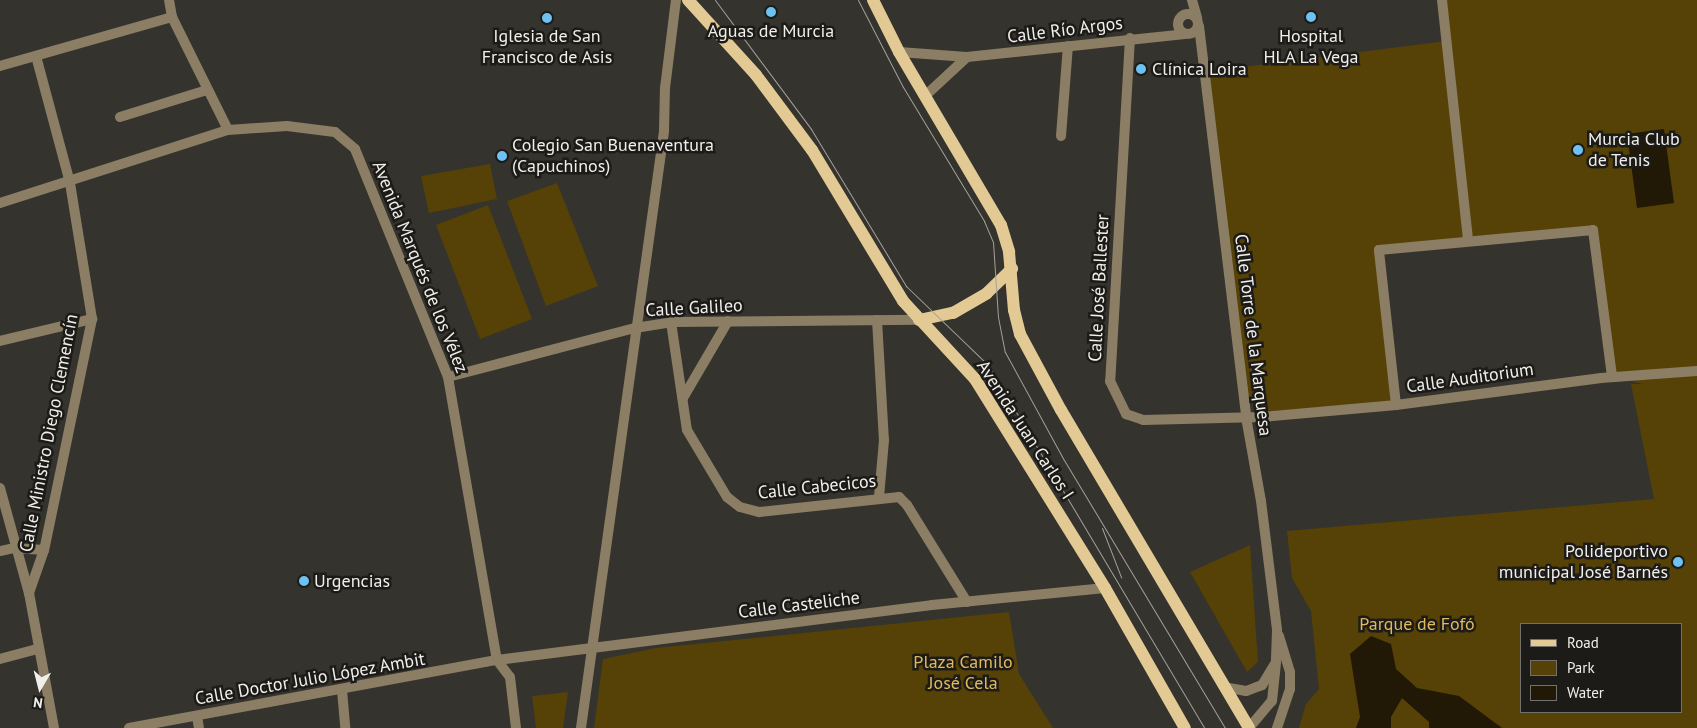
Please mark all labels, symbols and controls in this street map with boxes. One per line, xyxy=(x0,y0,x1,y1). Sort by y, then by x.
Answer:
marker: Aguas de Murcia xyxy=(765,6,777,18)
marker: Hospital HLA La Vega xyxy=(1304,10,1318,24)
marker: Iglesia de San Francisco de Asis xyxy=(541,12,553,24)
street label: Calle Río Argos xyxy=(1006,12,1124,48)
place label: Aguas de Murcia xyxy=(708,20,834,42)
place label: Iglesia de San Francisco de Asis xyxy=(481,26,613,68)
place label: Hospital HLA La Vega xyxy=(1263,26,1359,68)
place label: Clínica Loira xyxy=(1152,58,1247,80)
marker: Clínica Loira xyxy=(1134,62,1148,76)
place label: Murcia Club de Tenis xyxy=(1588,129,1680,172)
place label: Colegio San Buenaventura (Capuchinos) xyxy=(512,135,714,178)
marker: Murcia Club de Tenis xyxy=(1572,144,1584,156)
marker: Colegio San Buenaventura (Capuchinos) xyxy=(496,150,508,162)
street label: Avenida Marqués de los Vélez xyxy=(367,158,473,376)
street label: Calle José Ballester xyxy=(1084,214,1114,362)
street label: Calle Torre de la Marquesa xyxy=(1230,233,1276,437)
street label: Calle Galileo xyxy=(645,295,743,321)
street label: Calle Ministro Diego Clemencín xyxy=(15,312,83,554)
street label: Avenida Juan Carlos I xyxy=(972,356,1078,504)
street label: Calle Auditorium xyxy=(1405,358,1535,398)
street label: Calle Cabecicos xyxy=(757,470,877,504)
place label: Polideportivo municipal José Barnés xyxy=(1499,541,1668,584)
marker: Polideportivo municipal José Barnés xyxy=(1672,556,1684,568)
place label: Urgencias xyxy=(314,570,390,592)
marker: Urgencias xyxy=(298,575,310,587)
street label: Calle Casteliche xyxy=(737,587,861,623)
park label: Parque de Fofó xyxy=(1359,613,1475,635)
legend xyxy=(1520,623,1682,713)
text: Road xyxy=(1567,633,1599,652)
street label: Calle Doctor Julio López Ambit xyxy=(193,648,427,710)
park label: Plaza Camilo José Cela xyxy=(913,652,1013,694)
text: Park xyxy=(1567,658,1595,677)
north arrow xyxy=(15,663,65,713)
text: Water xyxy=(1567,683,1604,702)
text: N xyxy=(32,693,44,712)

